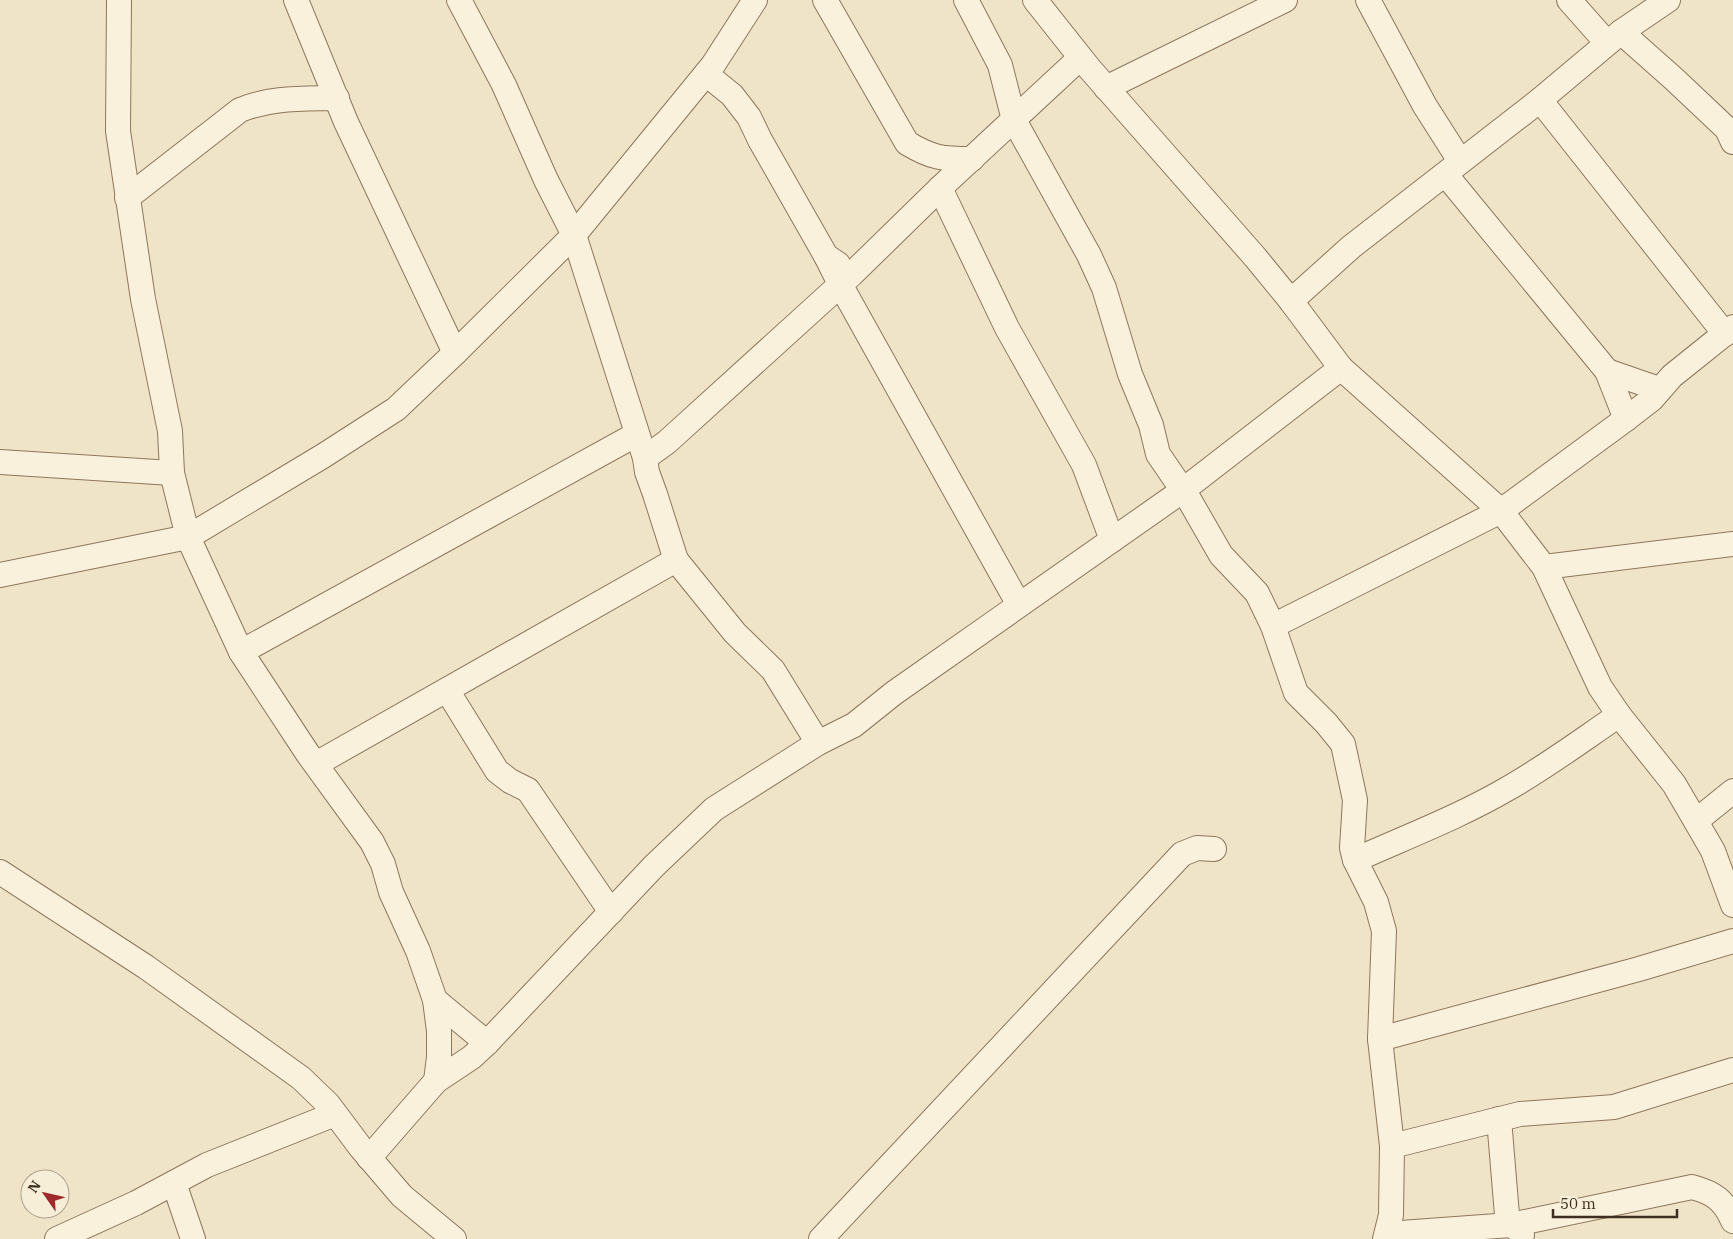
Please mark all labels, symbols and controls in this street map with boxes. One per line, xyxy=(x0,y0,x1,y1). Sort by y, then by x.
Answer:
north arrow xyxy=(20,1169,70,1219)
text: N xyxy=(24,1177,45,1196)
scale bar xyxy=(1553,1186,1677,1218)
text: 50 m xyxy=(1560,1194,1596,1213)

